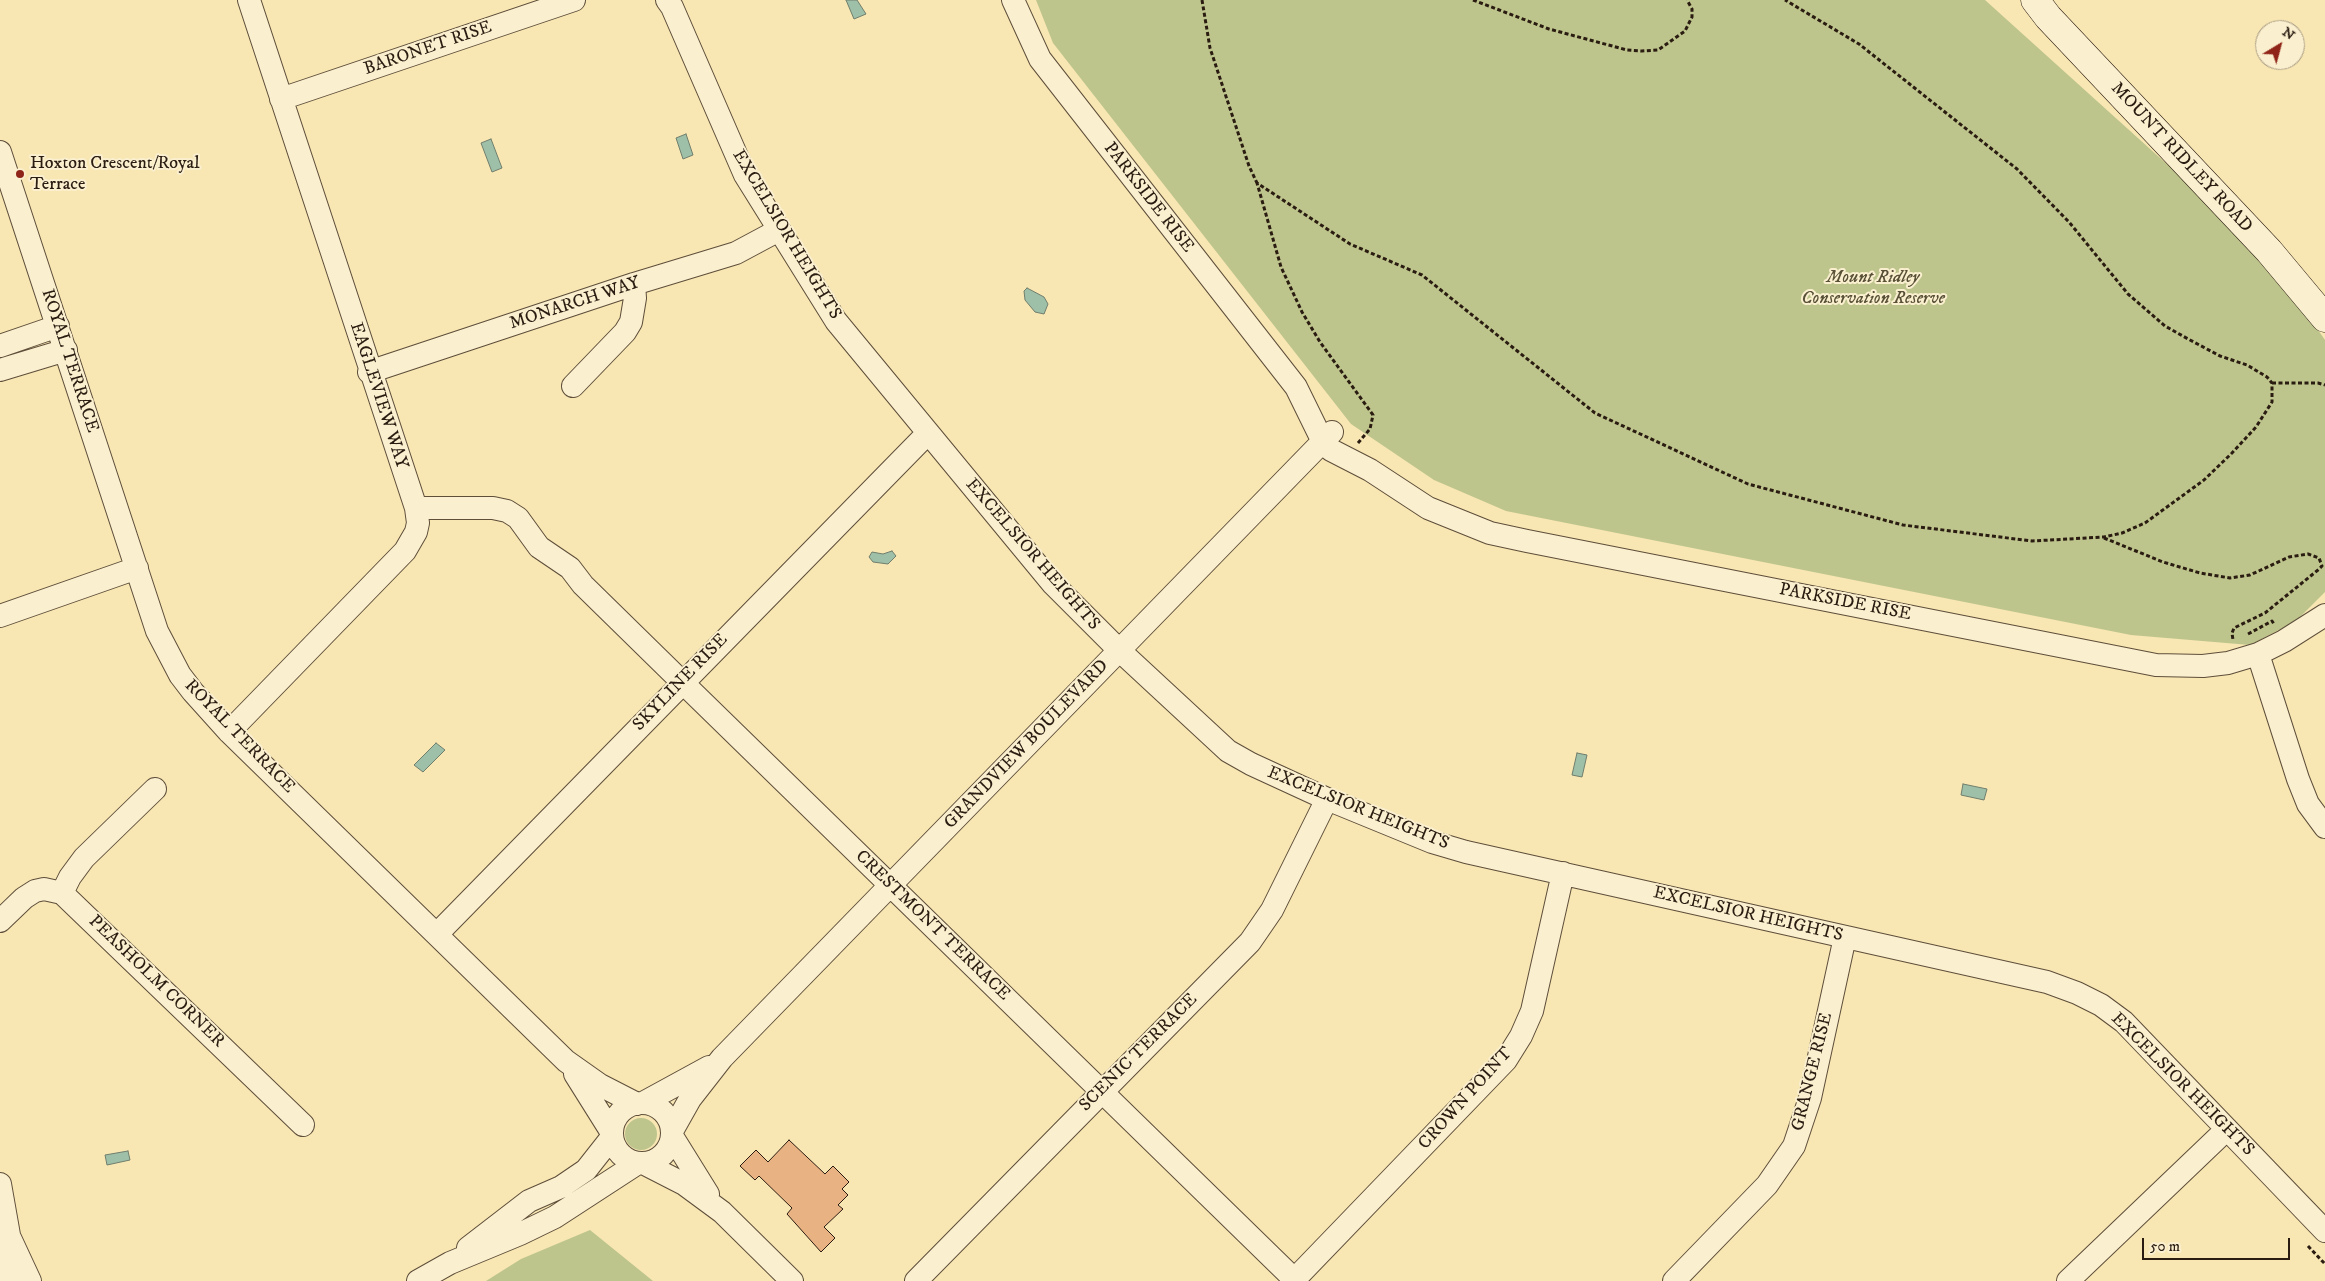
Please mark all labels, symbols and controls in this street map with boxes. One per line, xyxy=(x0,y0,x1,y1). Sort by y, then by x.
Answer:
street label: BARONET RISE xyxy=(361,17,495,81)
north arrow xyxy=(2255,20,2305,70)
text: N xyxy=(2278,23,2298,44)
street label: MOUNT RIDLEY ROAD xyxy=(2106,78,2256,238)
street label: PARKSIDE RISE xyxy=(1098,138,1198,258)
street label: EXCELSIOR HEIGHTS xyxy=(727,146,845,324)
place label: Hoxton Crescent/Royal Terrace xyxy=(30,153,200,195)
marker: Hoxton Crescent/Royal Terrace xyxy=(14,168,26,180)
park label: Mount Ridley Conservation Reserve xyxy=(1801,267,1945,310)
street label: MONARCH WAY xyxy=(507,273,643,335)
street label: ROYAL TERRACE xyxy=(36,286,102,436)
street label: EAGLEVIEW WAY xyxy=(344,320,412,472)
street label: EXCELSIOR HEIGHTS xyxy=(960,475,1104,635)
street label: PARKSIDE RISE xyxy=(1777,580,1913,626)
street label: SKYLINE RISE xyxy=(629,630,733,736)
street label: GRANDVIEW BOULEVARD xyxy=(940,656,1114,834)
street label: ROYAL TERRACE xyxy=(179,676,299,798)
street label: EXCELSIOR HEIGHTS xyxy=(1264,763,1452,855)
street label: CRESTMONT TERRACE xyxy=(850,846,1014,1006)
street label: EXCELSIOR HEIGHTS xyxy=(1651,883,1845,947)
street label: PEASHOLM CORNER xyxy=(83,911,229,1053)
street label: SCENIC TERRACE xyxy=(1075,989,1203,1117)
street label: EXCELSIOR HEIGHTS xyxy=(2106,1009,2258,1161)
street label: GRANGE RISE xyxy=(1788,1011,1838,1133)
street label: CROWN POINT xyxy=(1414,1043,1518,1155)
scale bar xyxy=(2145,1228,2292,1260)
text: 50 m xyxy=(2150,1237,2180,1256)

